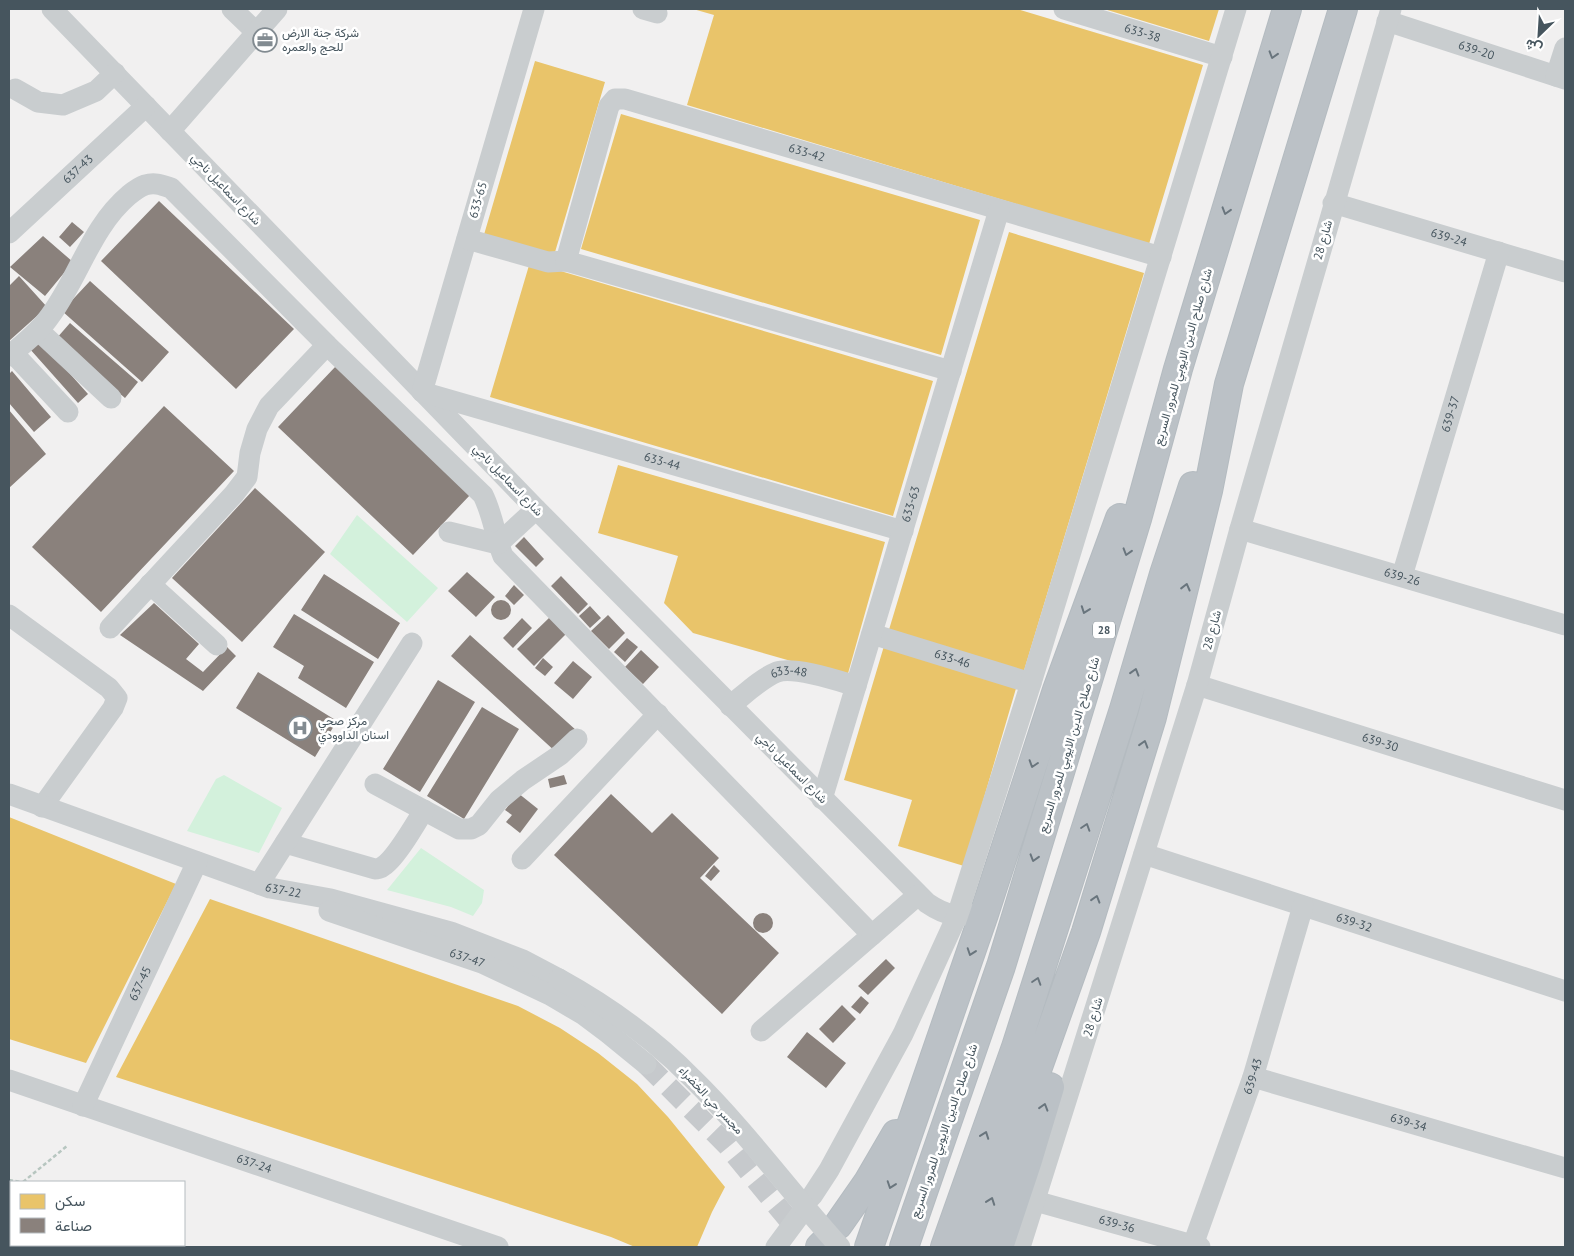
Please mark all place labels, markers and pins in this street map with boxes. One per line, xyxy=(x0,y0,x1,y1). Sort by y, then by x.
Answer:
place label: شركة جنة الارض للحج والعمره xyxy=(282,25,359,56)
office icon: شركة جنة الارض للحج والعمره xyxy=(252,27,278,53)
place label: مركز صحي اسنان الداوودي xyxy=(318,713,389,745)
hospital icon: مركز صحي اسنان الداوودي xyxy=(287,715,313,741)

